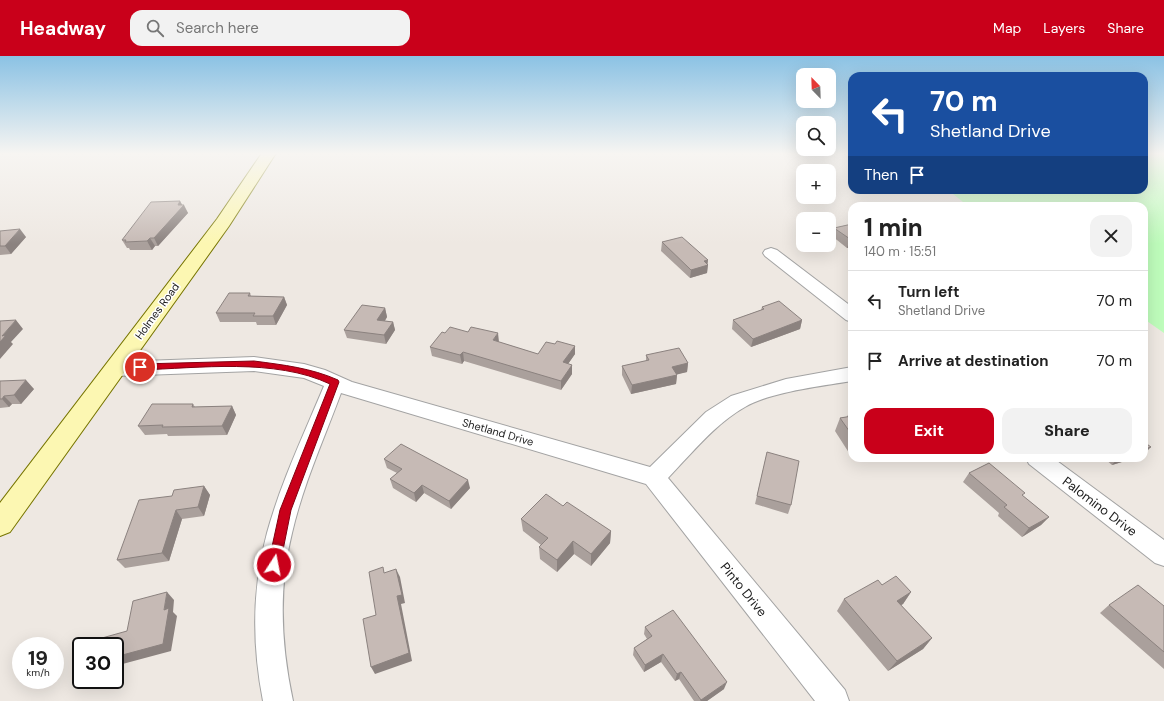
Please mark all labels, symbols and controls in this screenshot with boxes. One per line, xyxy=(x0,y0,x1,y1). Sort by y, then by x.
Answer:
search box xyxy=(130,10,410,46)
text: Headway xyxy=(20,16,106,41)
icon: search xyxy=(144,17,166,39)
text: Search here xyxy=(176,18,259,38)
text: Map xyxy=(993,19,1021,37)
text: Layers xyxy=(1043,19,1085,37)
text: Share xyxy=(1107,19,1144,37)
north arrow xyxy=(796,68,836,108)
map controls xyxy=(796,68,836,252)
text: 70 m xyxy=(930,83,998,120)
icon: left xyxy=(864,88,916,140)
button: search xyxy=(796,116,836,156)
text: Shetland Drive xyxy=(930,119,1051,143)
button: + xyxy=(796,164,836,204)
icon: arrive xyxy=(906,164,928,186)
text: Then xyxy=(864,165,898,185)
button: − xyxy=(796,212,836,252)
text: 1 min xyxy=(864,212,923,243)
button: close xyxy=(1090,215,1132,257)
text: 140 m · 15:51 xyxy=(864,243,936,260)
street label: Holmes Road xyxy=(132,280,182,342)
text: Turn left xyxy=(898,282,959,302)
icon: left xyxy=(864,290,886,312)
text: 70 m xyxy=(1097,291,1132,311)
text: Shetland Drive xyxy=(898,302,985,319)
pin xyxy=(123,350,157,384)
icon: arrive xyxy=(864,350,886,372)
text: Arrive at destination xyxy=(898,351,1049,371)
text: 70 m xyxy=(1097,351,1132,371)
icon: arrive xyxy=(129,356,151,378)
button: Exit xyxy=(864,408,994,454)
button: Share xyxy=(1002,408,1132,454)
street label: Shetland Drive xyxy=(461,415,535,449)
street label: Palomino Drive xyxy=(1059,473,1140,540)
position arrow xyxy=(253,544,295,586)
street label: Pinto Drive xyxy=(717,559,771,620)
speed limit sign: 30 xyxy=(72,637,124,689)
text: 19 xyxy=(28,645,48,671)
text: km/h xyxy=(26,666,50,679)

